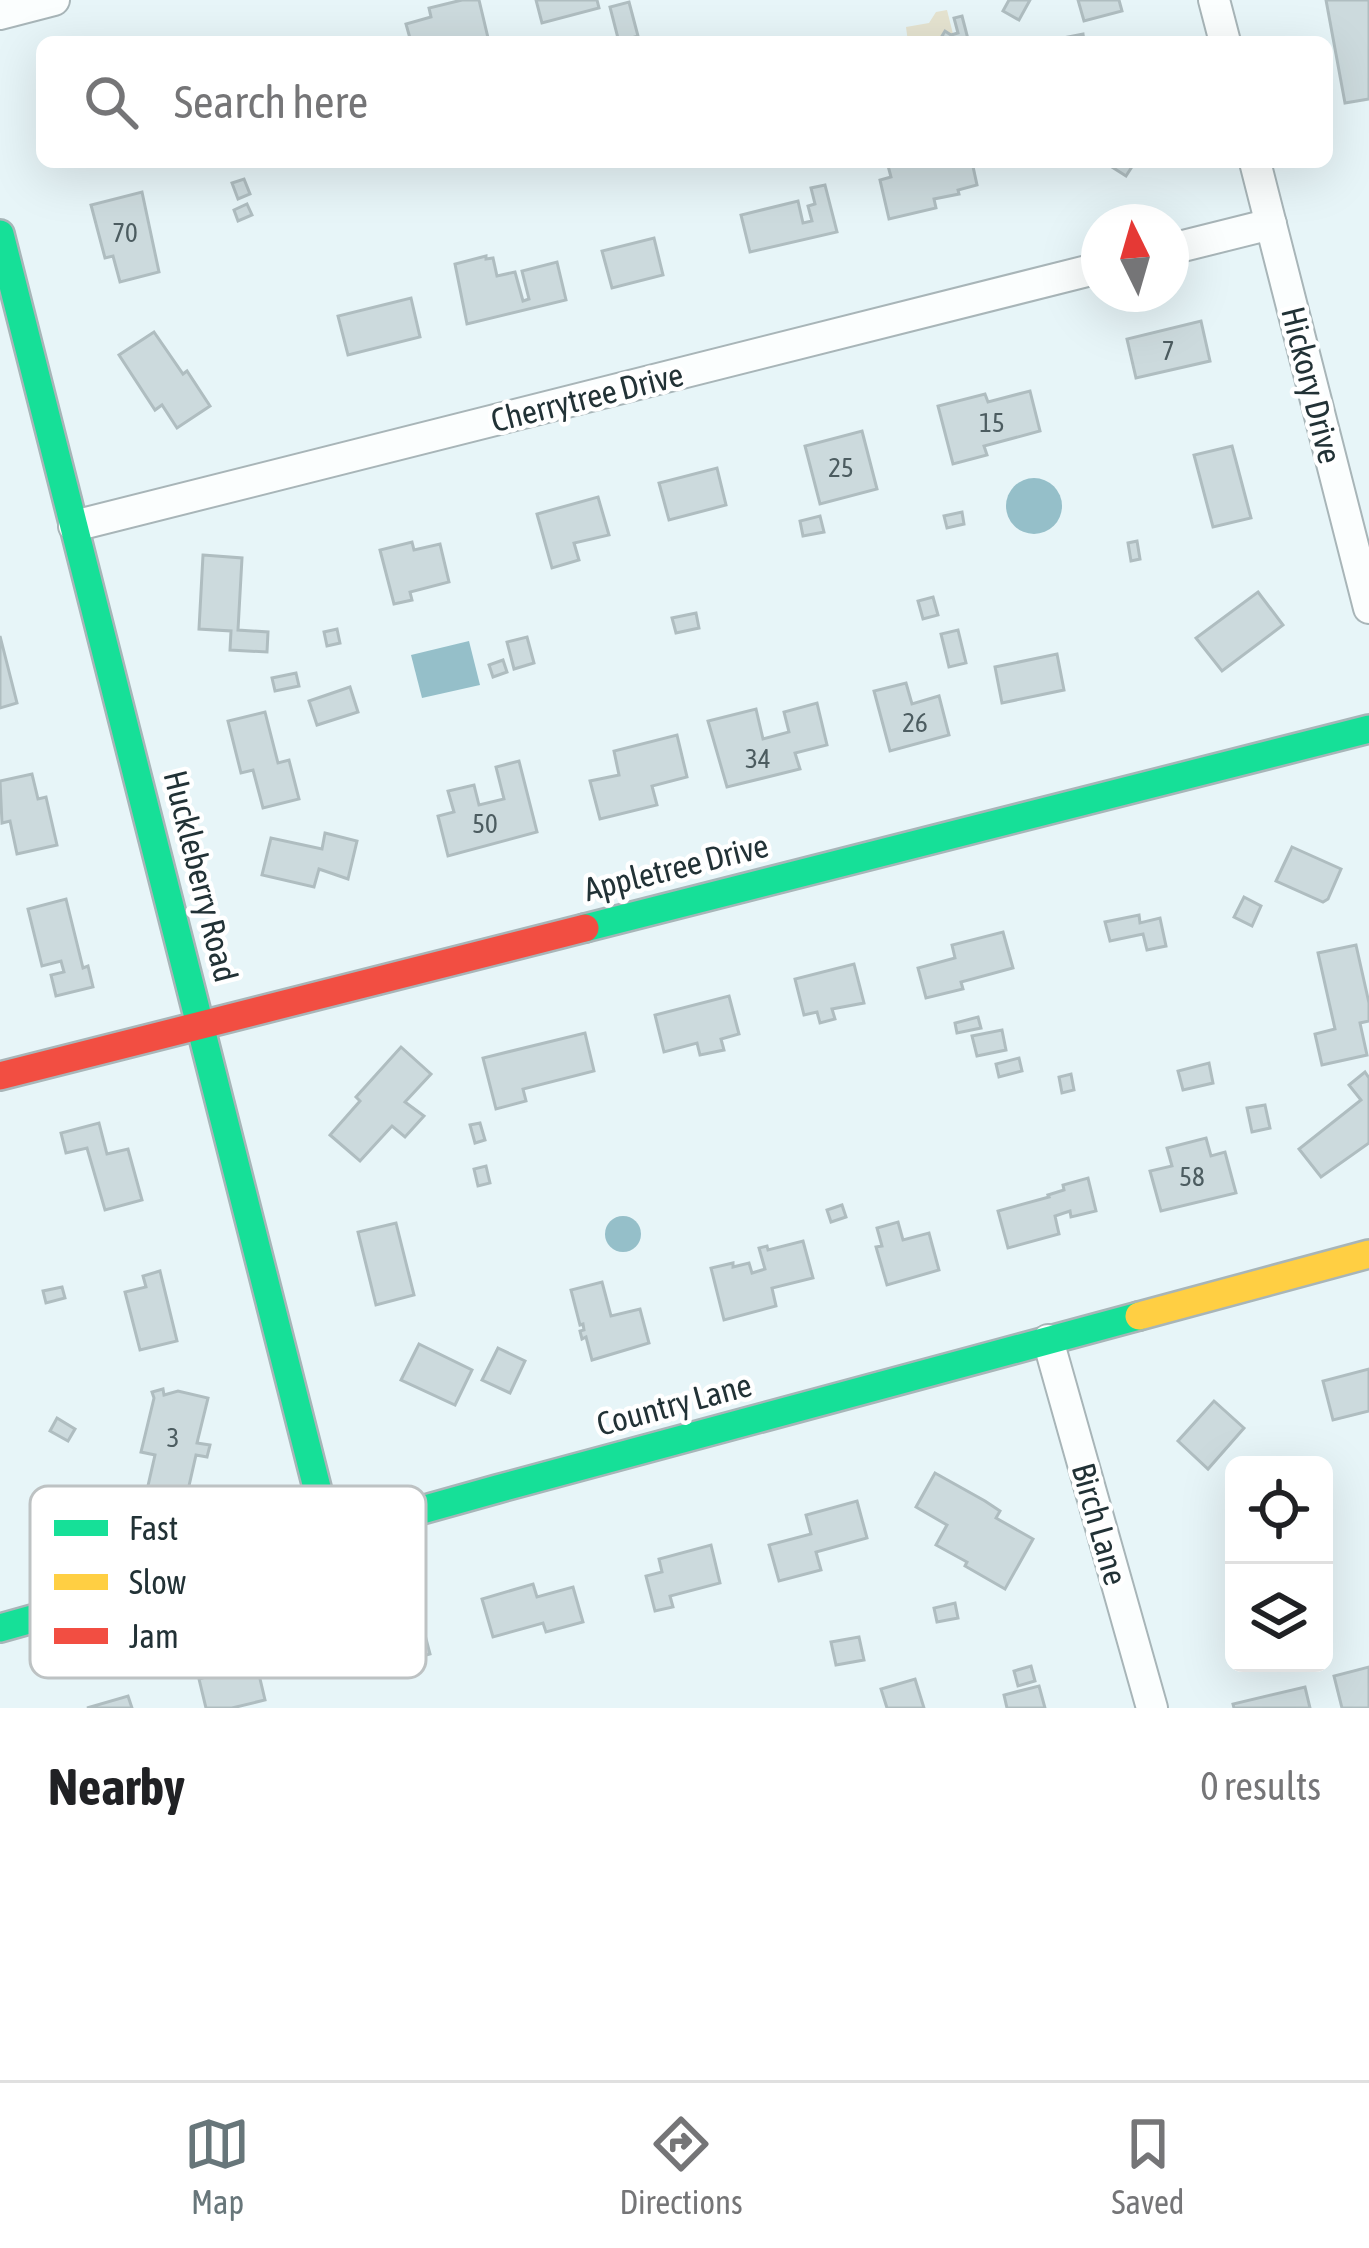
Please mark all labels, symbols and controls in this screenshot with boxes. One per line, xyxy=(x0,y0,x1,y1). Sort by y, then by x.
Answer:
search box xyxy=(36,36,1333,168)
icon: search xyxy=(78,69,144,135)
text: Search here xyxy=(174,76,368,128)
north arrow xyxy=(1081,204,1189,312)
house number: 70 xyxy=(112,217,138,248)
street label: Hickory Drive xyxy=(1274,303,1350,467)
house number: 7 xyxy=(1162,335,1174,366)
street label: Cherrytree Drive xyxy=(487,355,687,439)
house number: 15 xyxy=(979,407,1005,438)
house number: 25 xyxy=(828,452,854,483)
house number: 26 xyxy=(902,707,928,738)
house number: 34 xyxy=(745,743,771,774)
street label: Huckleberry Road xyxy=(156,766,246,986)
house number: 50 xyxy=(472,808,498,839)
street label: Appletree Drive xyxy=(580,826,772,908)
house number: 58 xyxy=(1179,1161,1205,1192)
street label: Country Lane xyxy=(592,1365,756,1443)
house number: 3 xyxy=(167,1422,179,1453)
map controls xyxy=(1225,1456,1333,1672)
button: locate xyxy=(1225,1456,1333,1564)
street label: Birch Lane xyxy=(1065,1459,1135,1589)
legend xyxy=(30,1486,426,1678)
text: Fast xyxy=(129,1509,178,1547)
text: Slow xyxy=(129,1563,186,1601)
button: layers xyxy=(1225,1564,1333,1672)
text: Jam xyxy=(129,1617,179,1655)
text: Nearby xyxy=(48,1757,185,1816)
text: 0 results xyxy=(1200,1764,1321,1808)
tab: Map xyxy=(184,2111,250,2221)
tab: Directions xyxy=(619,2111,743,2221)
tab: Saved xyxy=(1112,2111,1184,2221)

